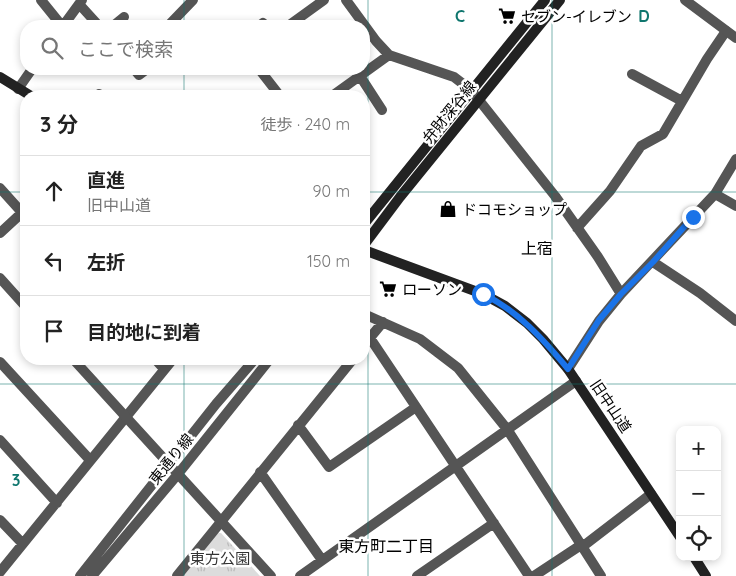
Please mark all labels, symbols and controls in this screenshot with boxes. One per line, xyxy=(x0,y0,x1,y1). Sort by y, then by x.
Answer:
text: C xyxy=(455,6,465,26)
supermarket icon: セブン-イレブン xyxy=(497,6,517,26)
text: D xyxy=(638,6,650,26)
place label: セブン-イレブン xyxy=(521,7,632,26)
search box xyxy=(20,20,370,75)
icon: search xyxy=(38,34,66,62)
text: ここで検索 xyxy=(78,37,173,61)
street label: 弁財深谷線 xyxy=(418,77,480,147)
text: 3 分 xyxy=(40,111,78,137)
text: 徒歩 · 240 m xyxy=(261,114,350,134)
text: 直進 xyxy=(87,168,125,192)
icon: ahead xyxy=(40,177,68,205)
text: 90 m xyxy=(313,181,350,201)
text: 旧中山道 xyxy=(87,195,151,215)
shop icon: ドコモショップ xyxy=(438,199,458,219)
place label: ドコモショップ xyxy=(462,200,567,219)
route end xyxy=(682,206,705,229)
district label: 上宿 xyxy=(521,238,553,258)
icon: left xyxy=(40,247,68,275)
text: 左折 xyxy=(87,250,125,274)
text: 150 m xyxy=(307,251,350,271)
supermarket icon: ローソン xyxy=(378,279,398,299)
place label: ローソン xyxy=(402,280,462,299)
route start xyxy=(472,283,495,306)
icon: arrive xyxy=(40,317,68,345)
text: 目的地に到着 xyxy=(87,320,201,344)
street label: 旧中山道 xyxy=(586,376,636,436)
map controls xyxy=(676,426,721,561)
button: + xyxy=(676,426,721,471)
street label: 東通り線 xyxy=(145,430,197,488)
text: 3 xyxy=(12,470,20,490)
button: − xyxy=(676,471,721,516)
button: locate xyxy=(676,516,721,561)
district label: 東方町二丁目 xyxy=(338,536,434,556)
park label: 東方公園 xyxy=(190,549,250,568)

